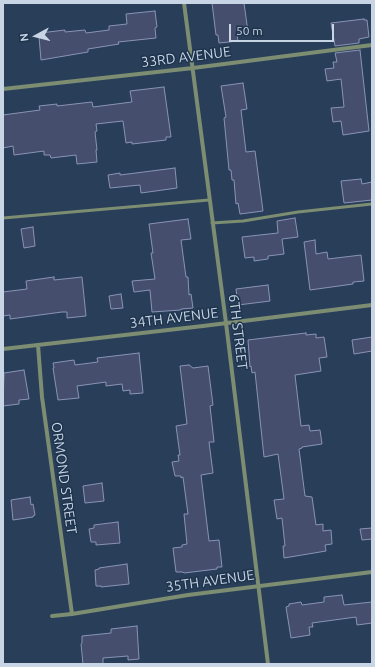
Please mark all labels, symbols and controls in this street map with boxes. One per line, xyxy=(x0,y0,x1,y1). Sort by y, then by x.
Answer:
north arrow xyxy=(16,16,56,56)
scale bar xyxy=(231,16,336,42)
text: 50 m xyxy=(236,24,263,37)
text: N xyxy=(18,33,31,42)
street label: 33RD AVENUE xyxy=(140,43,232,71)
street label: 6TH STREET xyxy=(225,293,251,371)
street label: 34TH AVENUE xyxy=(129,304,219,332)
street label: ORMOND STREET xyxy=(48,421,80,535)
street label: 35TH AVENUE xyxy=(165,566,255,596)

